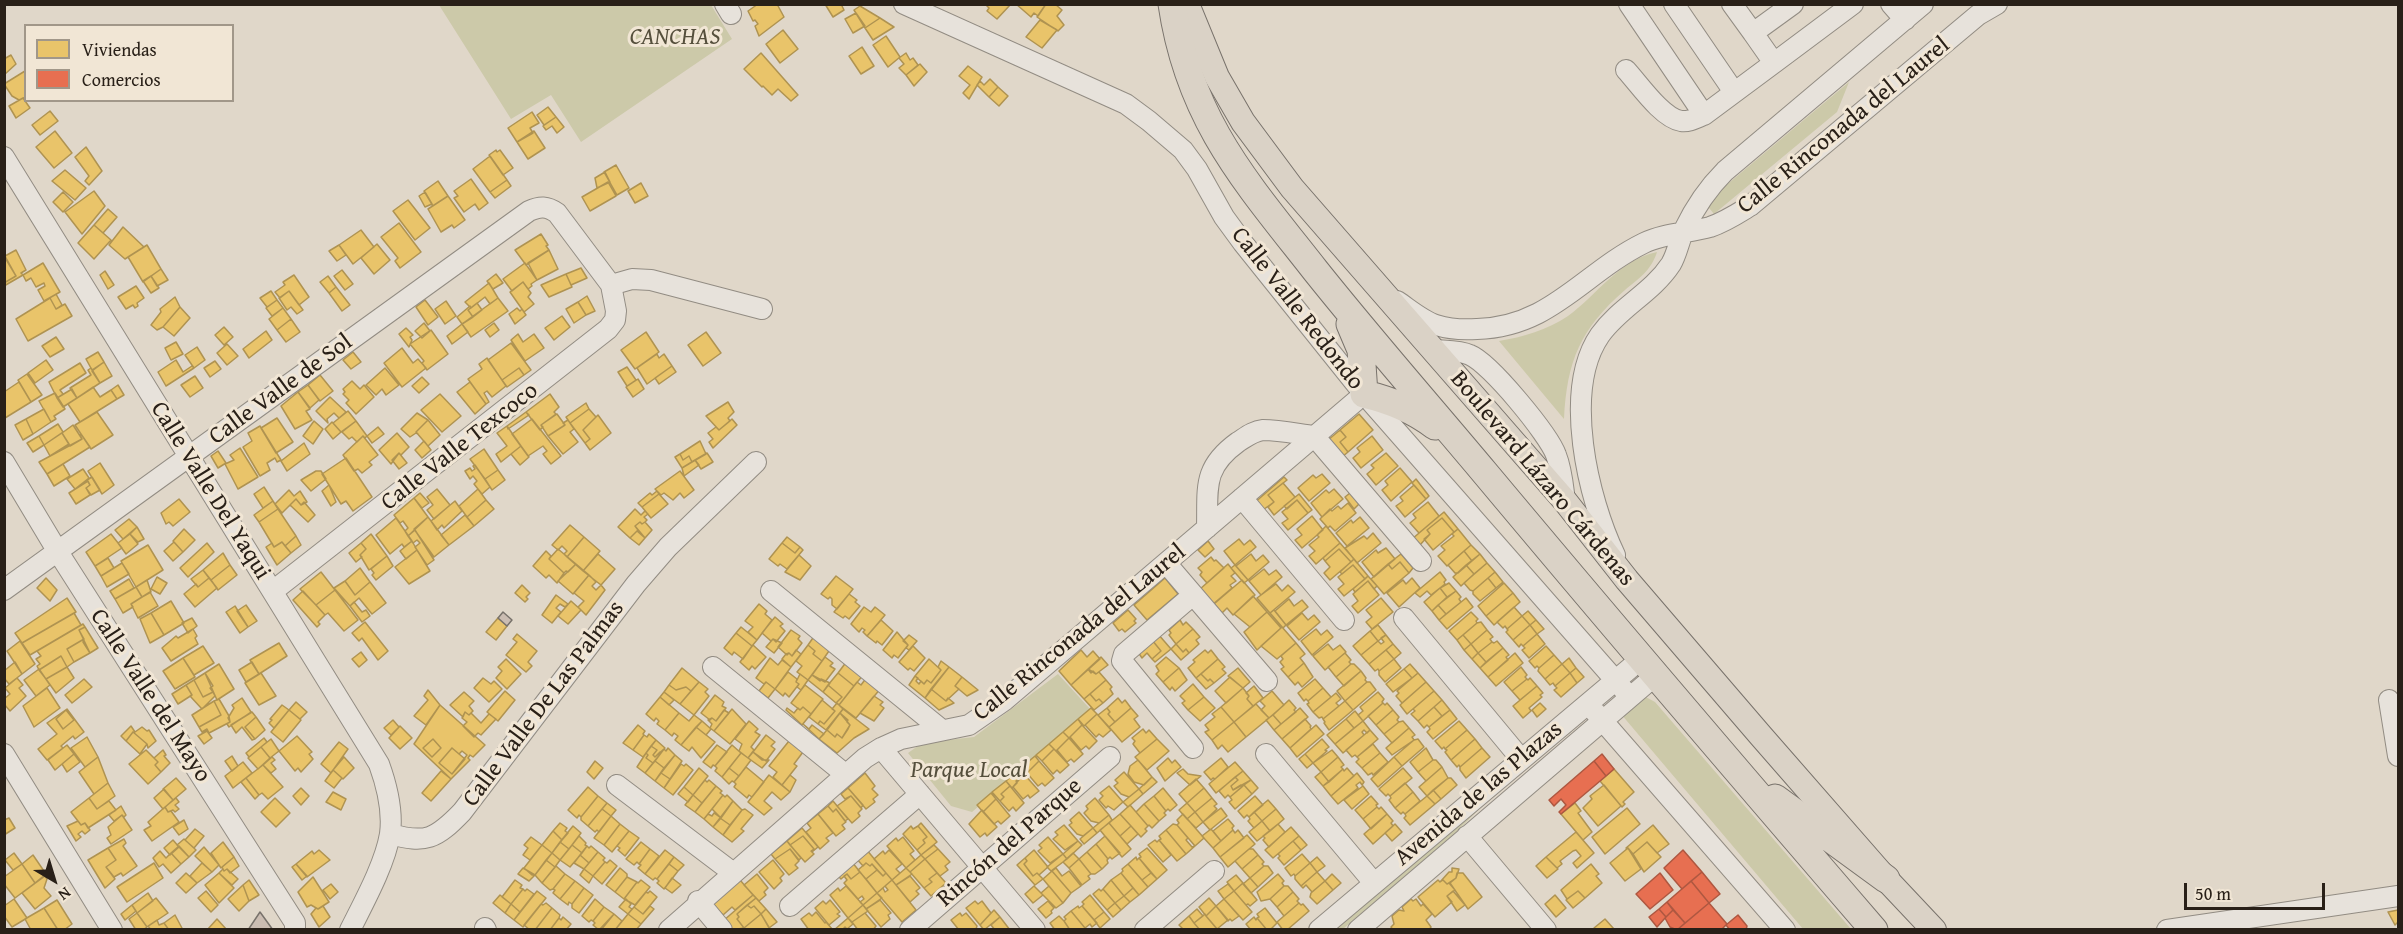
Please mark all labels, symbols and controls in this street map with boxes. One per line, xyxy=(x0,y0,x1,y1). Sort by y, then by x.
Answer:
legend xyxy=(24,24,234,102)
park label: CANCHAS xyxy=(630,24,720,52)
street label: Calle Rinconada del Laurel xyxy=(1732,31,1956,221)
text: Viviendas xyxy=(82,36,157,63)
text: Comercios xyxy=(82,66,161,93)
street label: Calle Valle Redondo xyxy=(1224,222,1370,396)
street label: Calle Valle de Sol xyxy=(204,328,358,452)
street label: Boulevard Lázaro Cárdenas xyxy=(1444,366,1640,592)
street label: Calle Valle Texcoco xyxy=(376,377,544,517)
street label: Calle Valle Del Yaqui xyxy=(144,397,276,585)
street label: Calle Rinconada del Laurel xyxy=(968,538,1192,728)
street label: Calle Valle De Las Palmas xyxy=(457,595,631,813)
street label: Calle Valle del Mayo xyxy=(83,604,217,788)
street label: Avenida de las Plazas xyxy=(1389,715,1569,873)
park label: Parque Local xyxy=(911,757,1027,785)
street label: Rincón del Parque xyxy=(932,772,1088,914)
north arrow xyxy=(24,850,84,910)
scale bar xyxy=(2187,871,2328,909)
text: 50 m xyxy=(2195,880,2231,907)
text: N xyxy=(53,881,77,907)

